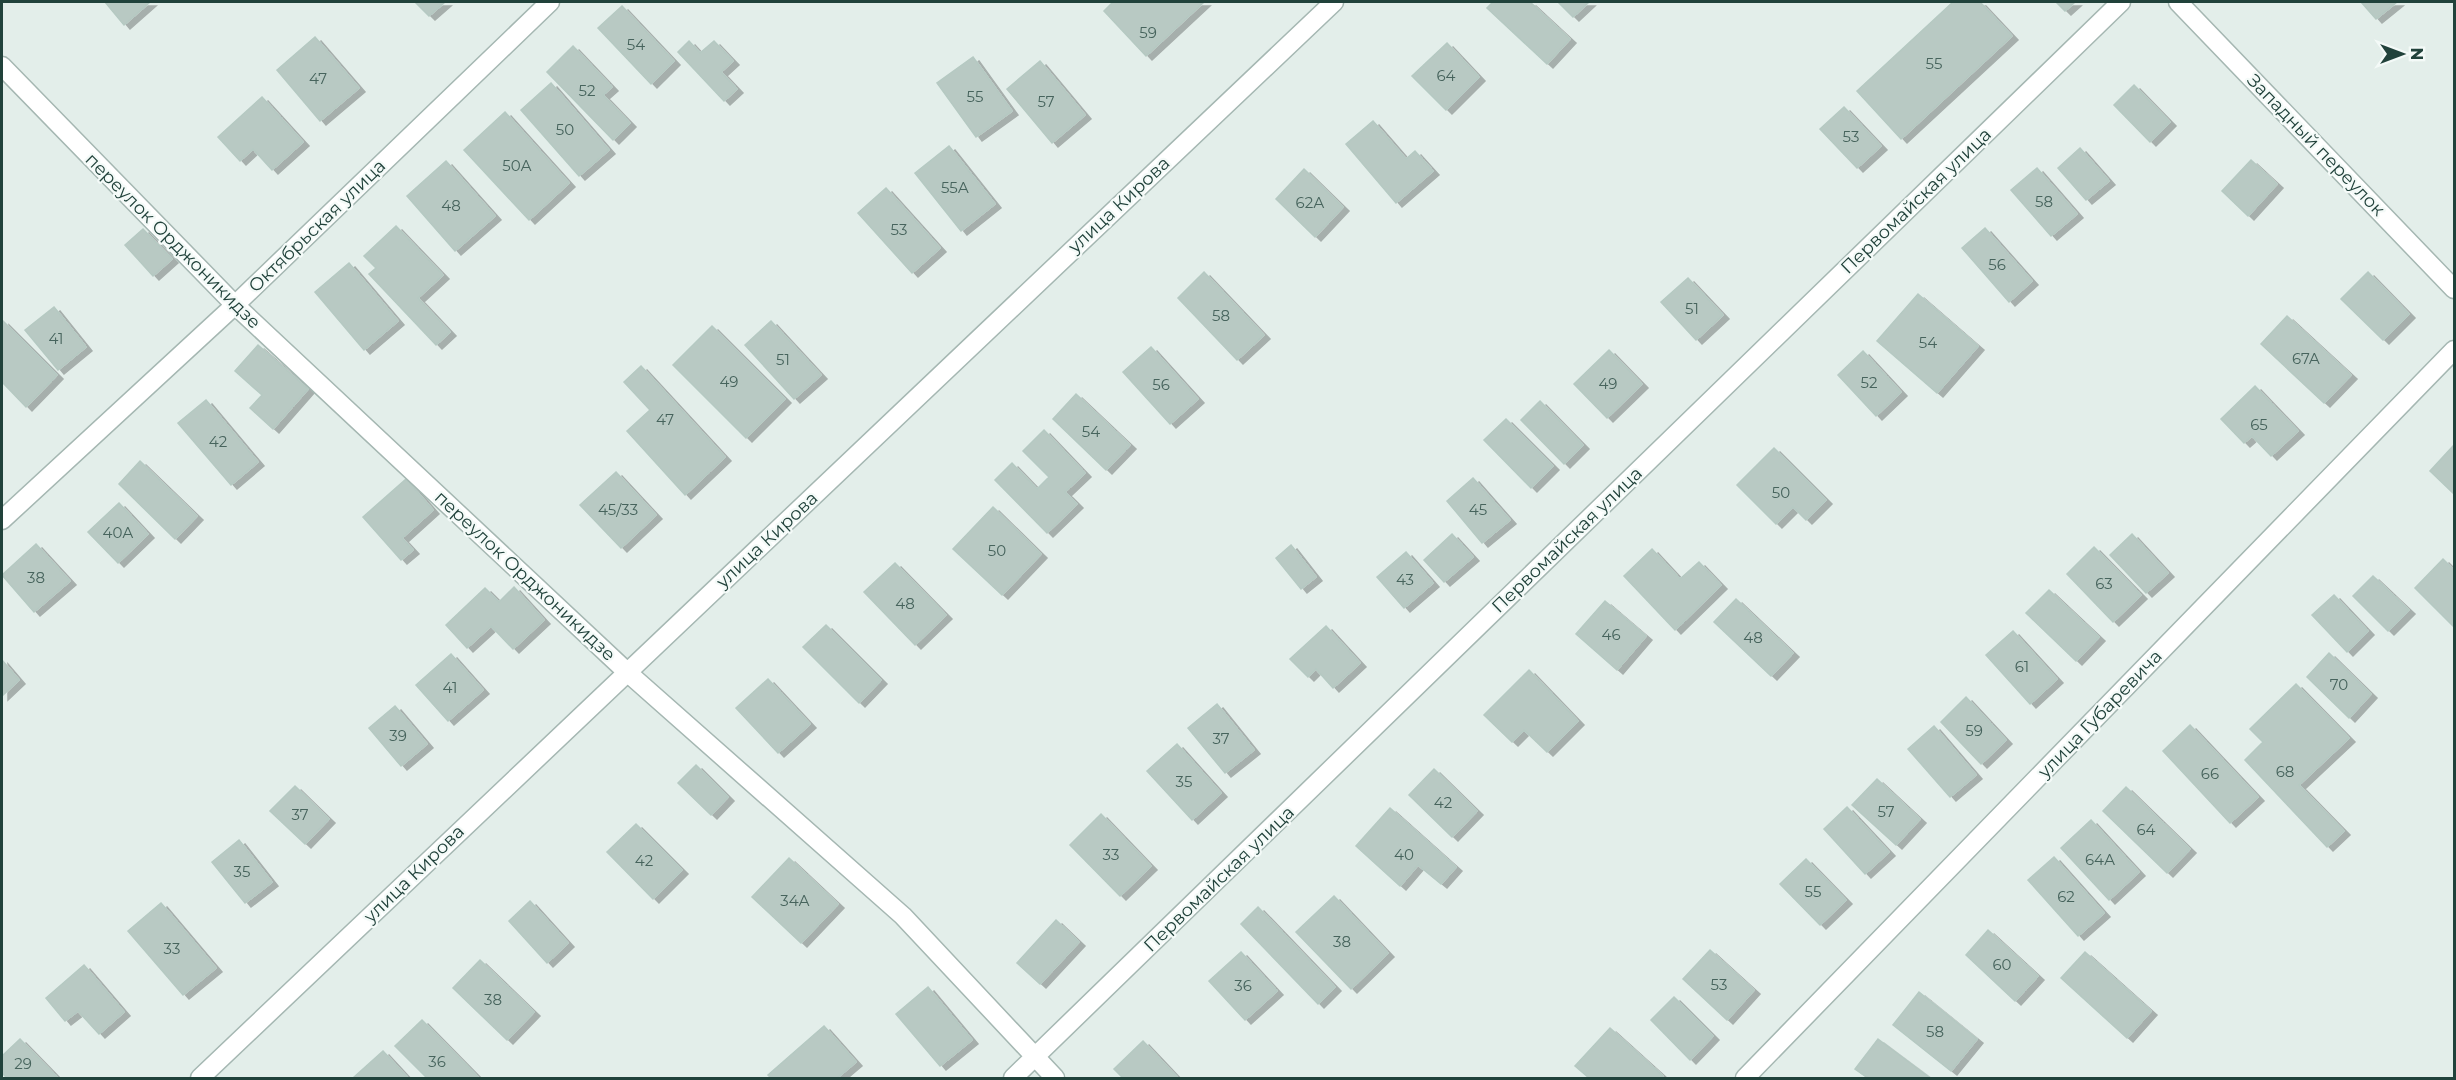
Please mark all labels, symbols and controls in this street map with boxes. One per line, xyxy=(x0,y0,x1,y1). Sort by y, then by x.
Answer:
house number: 59 xyxy=(1139,23,1157,42)
north arrow xyxy=(2372,24,2432,84)
house number: 54 xyxy=(627,35,645,54)
text: N xyxy=(2407,48,2426,60)
house number: 55 xyxy=(1926,54,1942,73)
house number: 64 xyxy=(1436,66,1456,85)
house number: 47 xyxy=(309,69,327,88)
street label: Западный переулок xyxy=(2242,69,2390,221)
house number: 52 xyxy=(579,81,595,100)
house number: 55 xyxy=(967,87,983,106)
house number: 57 xyxy=(1037,92,1055,111)
house number: 50 xyxy=(556,120,574,139)
street label: Первомайская улица xyxy=(1836,123,1996,279)
house number: 53 xyxy=(1843,127,1859,146)
street label: переулок Орджоникидзе xyxy=(81,149,265,333)
street label: улица Кирова xyxy=(1063,152,1174,258)
street label: Октябрьская улица xyxy=(244,155,390,297)
house number: 50А xyxy=(502,156,532,175)
house number: 55А xyxy=(941,178,969,197)
house number: 58 xyxy=(2035,192,2053,211)
house number: 62А xyxy=(1296,193,1324,212)
house number: 48 xyxy=(441,196,461,215)
house number: 53 xyxy=(891,220,907,239)
house number: 56 xyxy=(1988,255,2006,274)
house number: 51 xyxy=(1685,299,1699,318)
house number: 58 xyxy=(1212,306,1230,325)
house number: 41 xyxy=(49,329,63,348)
house number: 54 xyxy=(1919,333,1937,352)
house number: 67А xyxy=(2292,349,2320,368)
house number: 51 xyxy=(776,350,790,369)
house number: 49 xyxy=(720,372,738,391)
house number: 52 xyxy=(1861,373,1877,392)
house number: 49 xyxy=(1599,374,1617,393)
house number: 56 xyxy=(1152,375,1170,394)
house number: 47 xyxy=(656,410,674,429)
house number: 65 xyxy=(2250,415,2268,434)
house number: 54 xyxy=(1082,422,1100,441)
house number: 42 xyxy=(209,432,227,451)
street label: Первомайская улица xyxy=(1487,462,1647,618)
house number: 50 xyxy=(1772,483,1790,502)
street label: переулок Орджоникидзе xyxy=(430,486,620,666)
street label: улица Кирова xyxy=(711,487,822,593)
house number: 45/33 xyxy=(598,500,638,519)
house number: 45 xyxy=(1469,500,1487,519)
house number: 40А xyxy=(103,523,133,542)
house number: 50 xyxy=(988,541,1006,560)
house number: 38 xyxy=(27,568,45,587)
house number: 43 xyxy=(1396,570,1414,589)
house number: 63 xyxy=(2095,574,2113,593)
house number: 48 xyxy=(895,594,915,613)
house number: 46 xyxy=(1601,625,1621,644)
house number: 48 xyxy=(1743,628,1763,647)
street label: улица Губаревича xyxy=(2033,645,2167,783)
house number: 61 xyxy=(2015,657,2029,676)
house number: 70 xyxy=(2330,675,2348,694)
house number: 41 xyxy=(443,678,457,697)
house number: 59 xyxy=(1965,721,1983,740)
house number: 39 xyxy=(389,726,407,745)
house number: 37 xyxy=(1212,729,1230,748)
house number: 68 xyxy=(2276,762,2294,781)
house number: 66 xyxy=(2201,764,2219,783)
house number: 35 xyxy=(1176,772,1192,791)
house number: 42 xyxy=(1434,793,1452,812)
street label: Первомайская улица xyxy=(1139,801,1299,957)
house number: 57 xyxy=(1877,802,1895,821)
house number: 37 xyxy=(291,805,309,824)
house number: 64 xyxy=(2136,820,2156,839)
street label: улица Кирова xyxy=(359,821,469,928)
house number: 33 xyxy=(1103,845,1119,864)
house number: 40 xyxy=(1394,845,1414,864)
house number: 64А xyxy=(2085,850,2115,869)
house number: 42 xyxy=(635,851,653,870)
house number: 35 xyxy=(234,862,250,881)
house number: 55 xyxy=(1805,882,1821,901)
house number: 62 xyxy=(2057,887,2075,906)
house number: 34А xyxy=(780,891,810,910)
house number: 38 xyxy=(1333,932,1351,951)
house number: 33 xyxy=(164,939,180,958)
house number: 60 xyxy=(1992,955,2012,974)
house number: 53 xyxy=(1711,975,1727,994)
house number: 36 xyxy=(1234,976,1252,995)
house number: 38 xyxy=(484,990,502,1009)
house number: 58 xyxy=(1926,1022,1944,1041)
house number: 36 xyxy=(428,1052,446,1071)
house number: 29 xyxy=(14,1054,32,1073)

